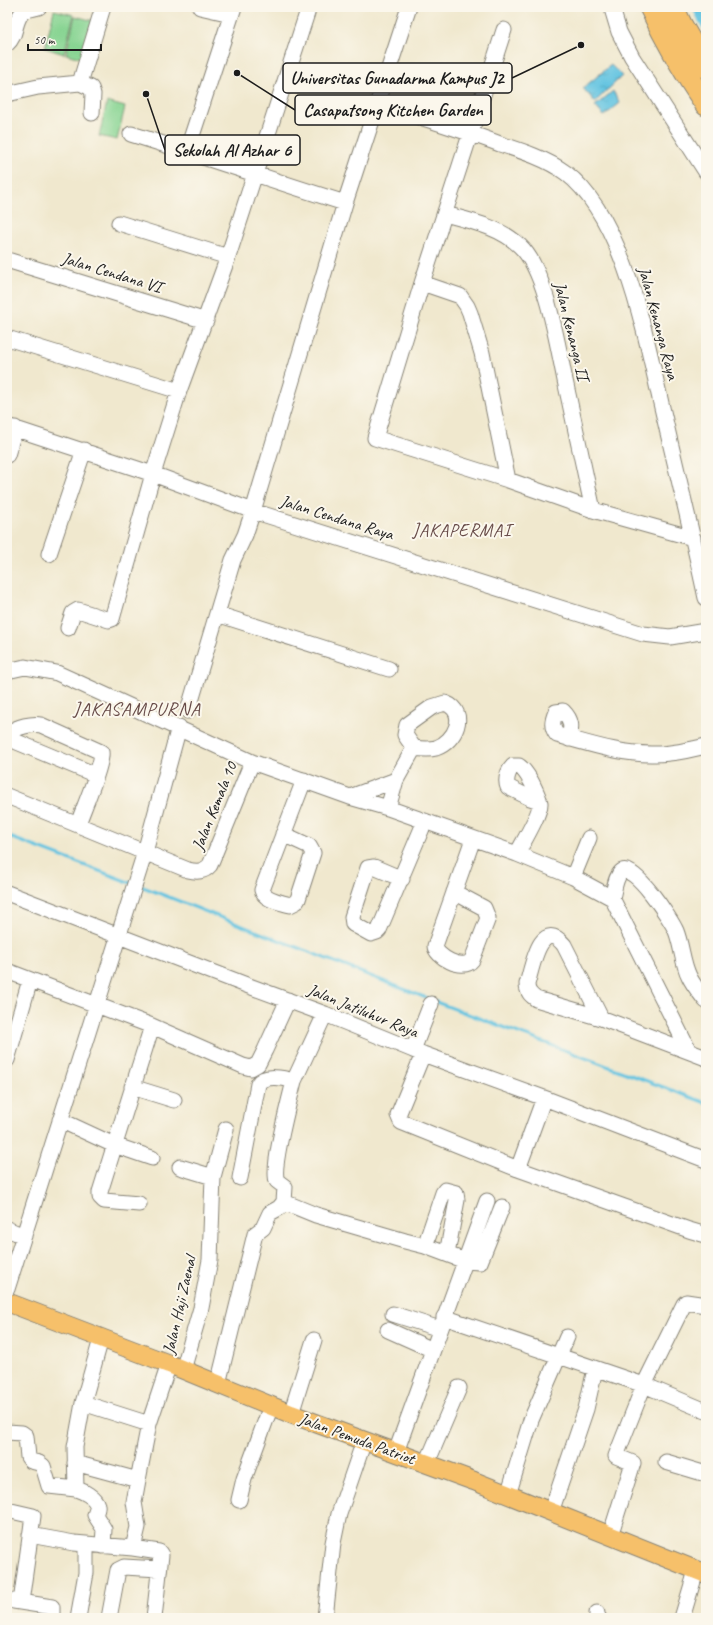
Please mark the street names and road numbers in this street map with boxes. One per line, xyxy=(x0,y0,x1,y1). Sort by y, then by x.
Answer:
street label: Jalan Cendana VI xyxy=(59,247,168,299)
street label: Jalan Kenanga Raya xyxy=(633,263,684,383)
street label: Jalan Kenanga II xyxy=(549,279,595,387)
street label: Jalan Cendana Raya xyxy=(277,490,397,545)
street label: Jalan Kemala 10 xyxy=(187,758,242,854)
street label: Jalan Jatiluhur Raya xyxy=(304,978,422,1043)
street label: Jalan Haji Zaenal xyxy=(158,1251,202,1357)
street label: Jalan Pemuda Patriot xyxy=(295,1408,420,1470)

